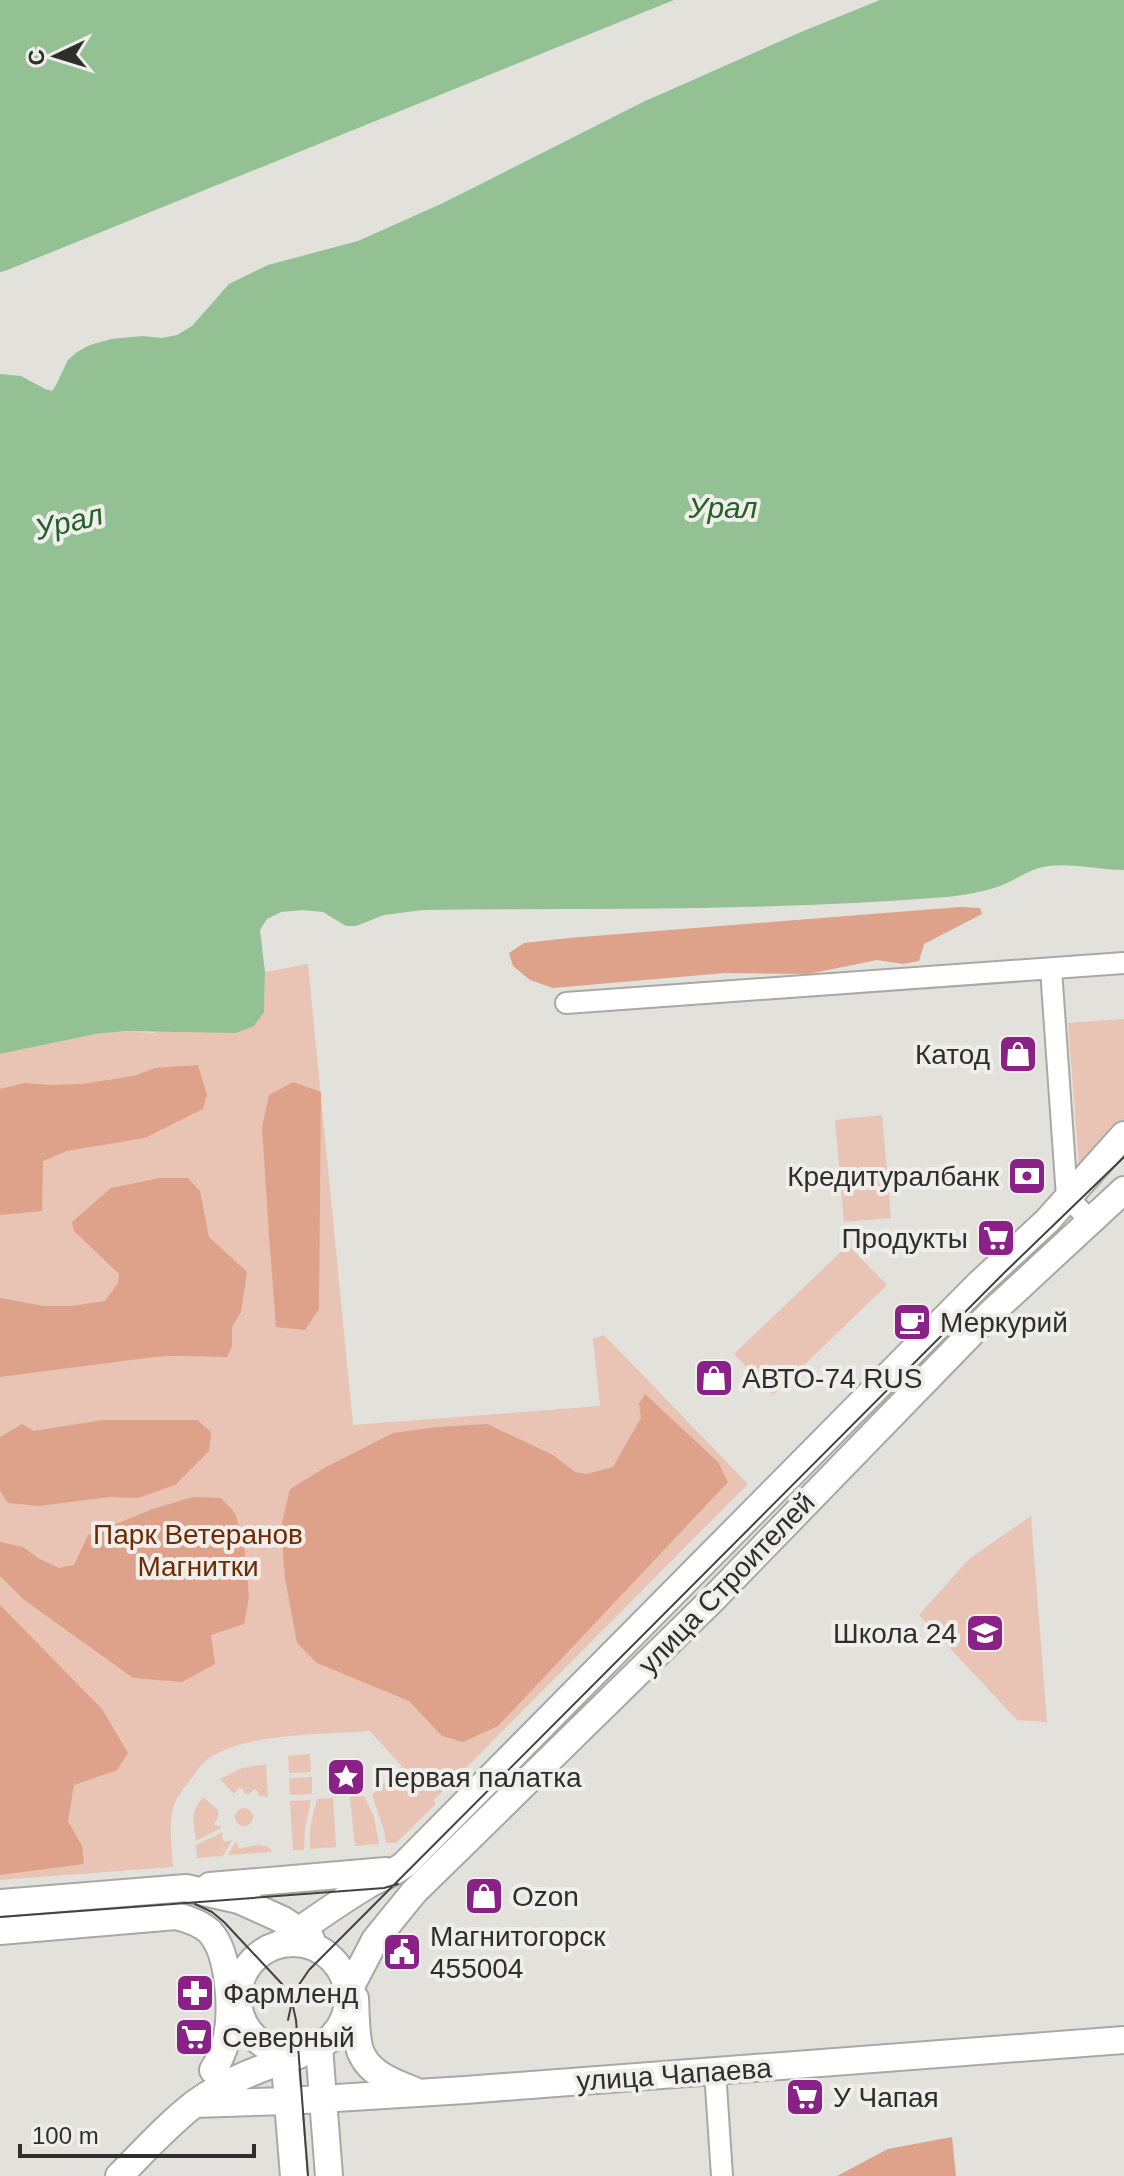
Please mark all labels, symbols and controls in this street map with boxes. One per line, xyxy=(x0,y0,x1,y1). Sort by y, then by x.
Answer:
north arrow xyxy=(16,16,96,96)
text: С xyxy=(24,48,50,66)
water label: Урал xyxy=(688,491,757,524)
water label: Урал xyxy=(31,497,106,546)
shop icon: Катод xyxy=(997,1033,1039,1075)
place label: Катод xyxy=(915,1039,990,1070)
bank icon: Кредитуралбанк xyxy=(1006,1155,1048,1197)
place label: Кредитуралбанк xyxy=(787,1161,1000,1192)
supermarket icon: Продукты xyxy=(975,1217,1017,1259)
place label: Продукты xyxy=(841,1223,968,1254)
cafe icon: Меркурий xyxy=(891,1301,933,1343)
place label: Меркурий xyxy=(940,1307,1068,1338)
shop icon: АВТО-74 RUS xyxy=(693,1357,735,1399)
place label: АВТО-74 RUS xyxy=(742,1363,922,1394)
street label: улица Строителей xyxy=(632,1487,821,1680)
park label: Парк Ветеранов Магнитки xyxy=(93,1519,303,1582)
school or university icon: Школа 24 xyxy=(964,1612,1006,1654)
place label: Школа 24 xyxy=(833,1618,957,1649)
place icon: Первая палатка xyxy=(325,1756,367,1798)
place label: Первая палатка xyxy=(374,1762,582,1793)
shop icon: Ozon xyxy=(463,1875,505,1917)
place label: Ozon xyxy=(512,1881,579,1912)
place label: Магнитогорск 455004 xyxy=(430,1921,606,1984)
public building icon: Магнитогорск 455004 xyxy=(381,1931,423,1973)
pharmacy icon: Фармленд xyxy=(174,1972,216,2014)
place label: Фармленд xyxy=(223,1978,358,2009)
supermarket icon: Северный xyxy=(173,2016,215,2058)
place label: Северный xyxy=(222,2022,355,2053)
street label: улица Чапаева xyxy=(575,2052,773,2097)
supermarket icon: У Чапая xyxy=(784,2076,826,2118)
place label: У Чапая xyxy=(833,2082,939,2113)
scale bar xyxy=(20,2108,254,2158)
text: 100 m xyxy=(32,2122,99,2149)

